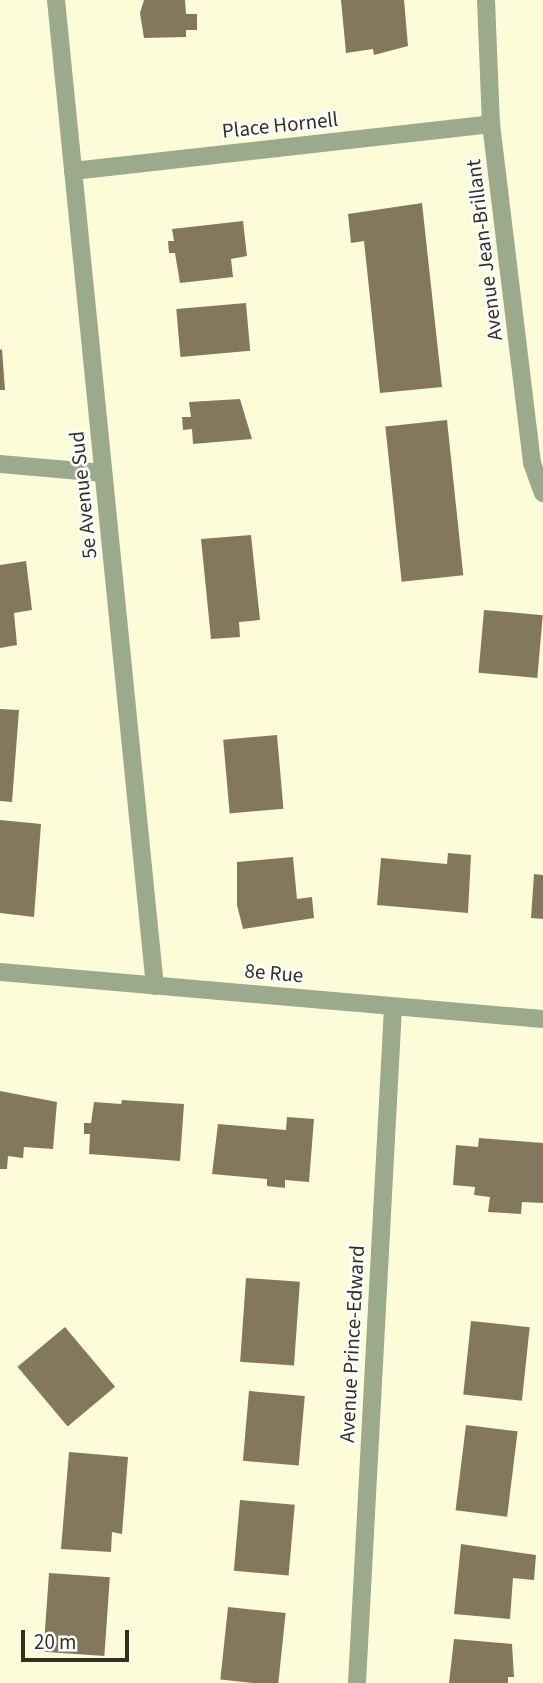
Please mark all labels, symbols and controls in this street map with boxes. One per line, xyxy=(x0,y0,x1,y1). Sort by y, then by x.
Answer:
street label: Place Hornell xyxy=(221,106,339,144)
street label: Avenue Jean-Brillant xyxy=(460,158,508,342)
street label: 5e Avenue Sud xyxy=(64,430,102,560)
street label: 8e Rue xyxy=(244,958,304,988)
street label: Avenue Prince-Edward xyxy=(334,1245,370,1443)
scale bar xyxy=(24,1616,133,1660)
text: 20 m xyxy=(34,1627,76,1657)

